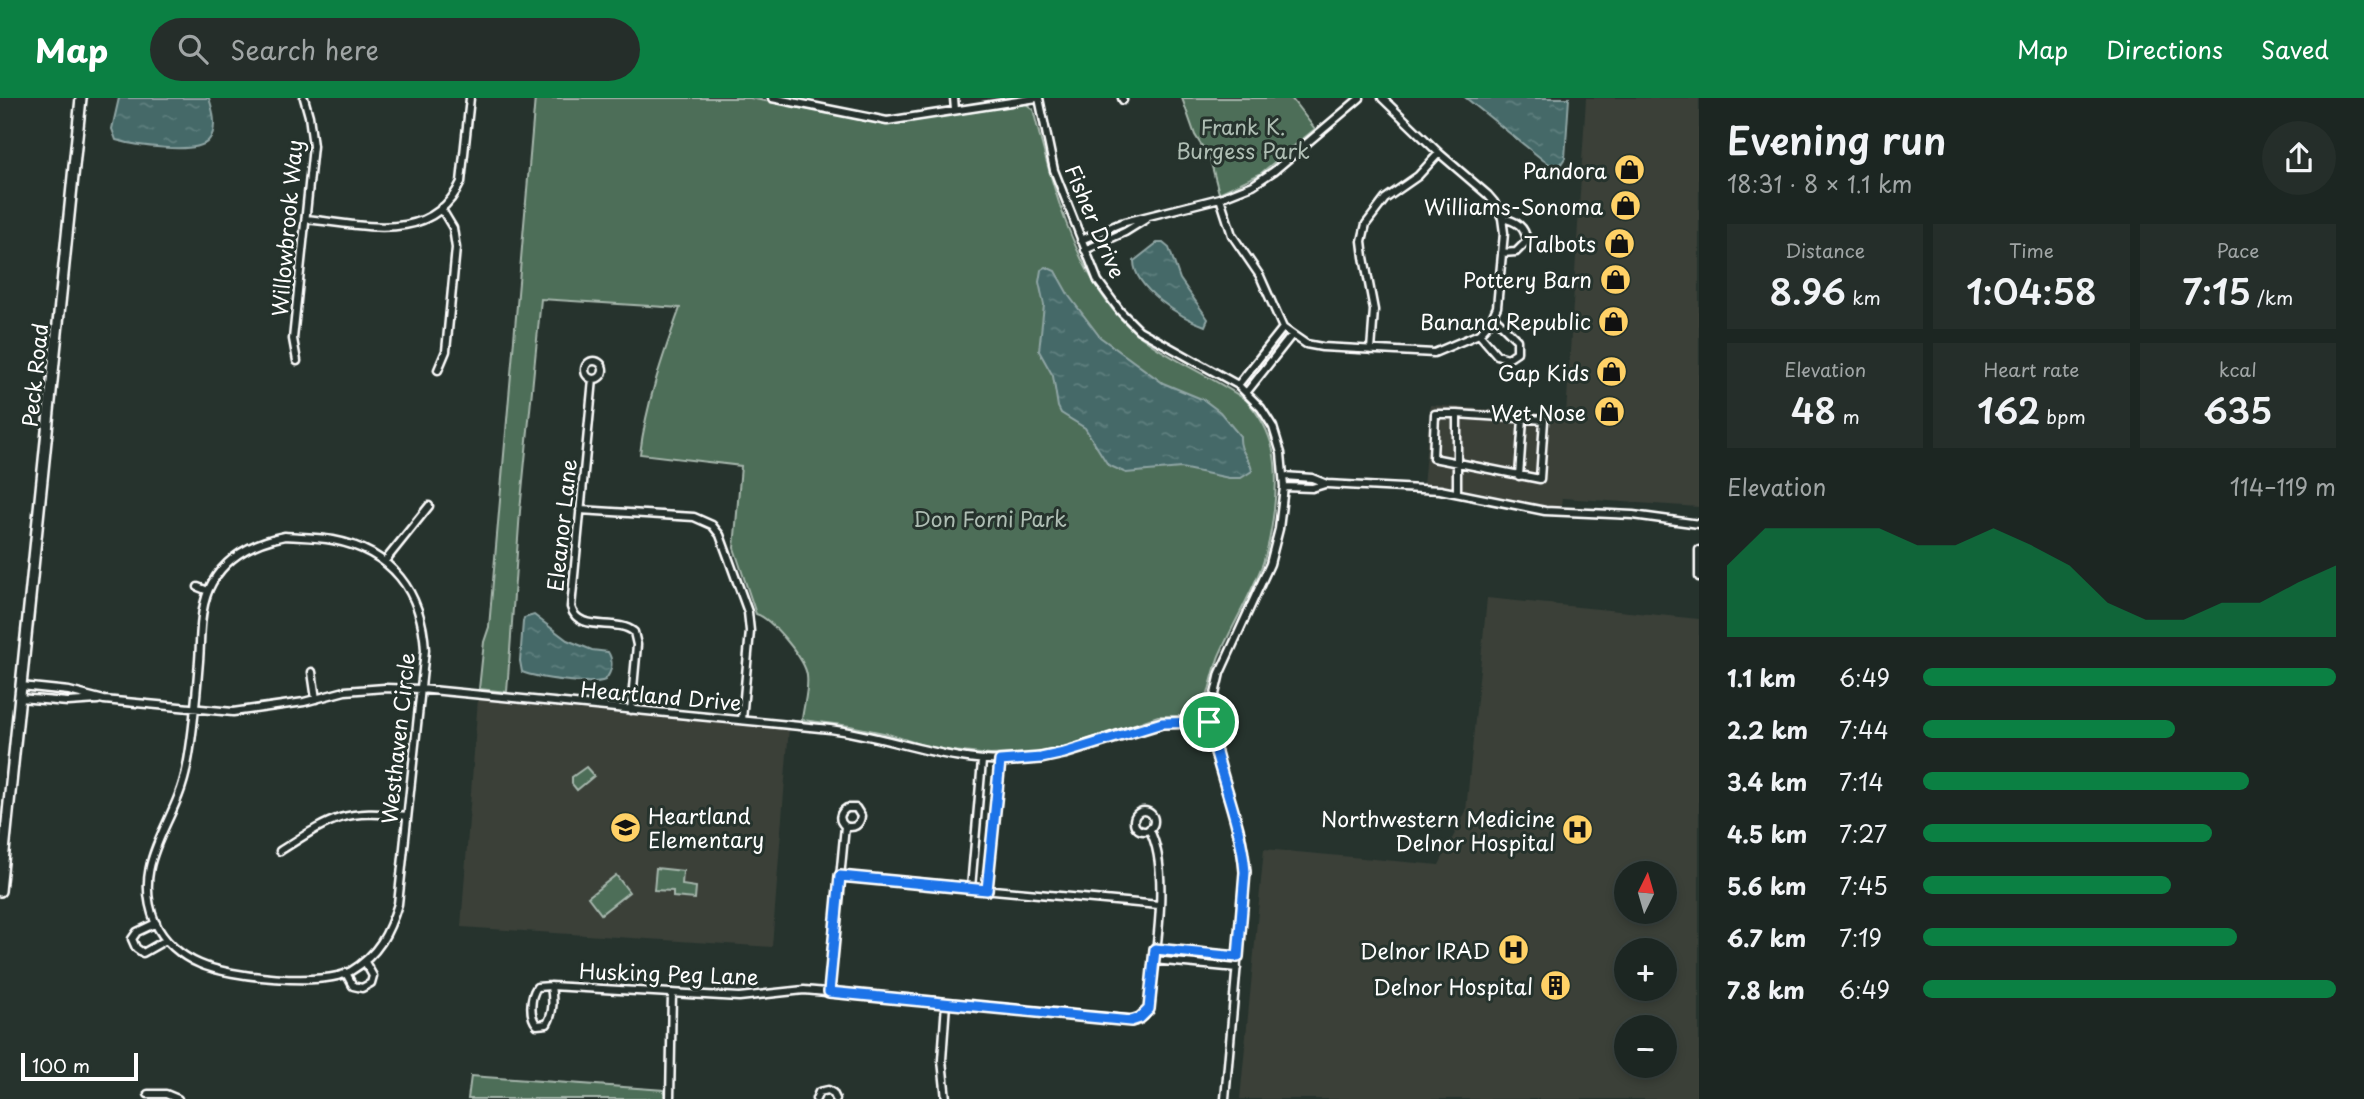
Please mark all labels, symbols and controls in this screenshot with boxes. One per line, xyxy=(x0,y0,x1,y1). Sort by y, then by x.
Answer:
search box xyxy=(150,18,640,81)
text: Map xyxy=(35,24,108,74)
icon: search xyxy=(174,30,212,68)
text: Search here xyxy=(230,30,379,69)
text: Map xyxy=(2017,31,2068,67)
text: Directions xyxy=(2106,31,2223,67)
text: Saved xyxy=(2261,31,2329,67)
park label: Frank K. Burgess Park xyxy=(1176,110,1310,166)
text: Evening run xyxy=(1727,111,1946,168)
button: share xyxy=(2262,121,2336,195)
street label: Willowbrook Way xyxy=(262,138,310,318)
shop icon: Pandora xyxy=(1613,153,1647,187)
place label: Pandora xyxy=(1522,154,1607,186)
street label: Fisher Drive xyxy=(1058,159,1134,283)
text: 18:31 · 8 × 1.1 km xyxy=(1727,166,1912,201)
shop icon: Williams-Sonoma xyxy=(1609,189,1643,223)
place label: Williams-Sonoma xyxy=(1424,190,1603,222)
shop icon: Talbots xyxy=(1602,226,1636,260)
place label: Talbots xyxy=(1524,227,1596,259)
text: Distance xyxy=(1785,236,1865,264)
text: Time xyxy=(2009,236,2054,264)
text: Pace xyxy=(2216,236,2259,264)
shop icon: Pottery Barn xyxy=(1598,262,1632,296)
place label: Pottery Barn xyxy=(1463,263,1592,295)
text: 8.96 xyxy=(1770,264,1846,317)
text: 1:04:58 xyxy=(1966,264,2097,317)
text: 7:15 xyxy=(2182,264,2251,317)
text: km xyxy=(1846,283,1881,311)
text: /km xyxy=(2251,283,2293,311)
shop icon: Banana Republic xyxy=(1597,304,1631,338)
place label: Banana Republic xyxy=(1420,305,1591,337)
street label: Peck Road xyxy=(13,322,55,428)
shop icon: Gap Kids xyxy=(1595,355,1629,389)
text: Elevation xyxy=(1784,355,1866,383)
text: Heart rate xyxy=(1984,355,2079,383)
text: kcal xyxy=(2219,355,2257,383)
place label: Gap Kids xyxy=(1498,356,1589,388)
text: 48 xyxy=(1791,383,1836,436)
text: 162 xyxy=(1977,383,2040,436)
text: 635 xyxy=(2203,383,2272,436)
shop icon: Wet Nose xyxy=(1592,395,1626,429)
place label: Wet Nose xyxy=(1491,396,1586,428)
text: m xyxy=(1836,402,1860,430)
text: bpm xyxy=(2040,402,2086,430)
street label: Eleanor Lane xyxy=(538,457,584,593)
text: Elevation xyxy=(1727,469,1826,504)
text: 114–119 m xyxy=(2230,469,2336,504)
park label: Don Forni Park xyxy=(913,502,1067,534)
street label: Westhaven Circle xyxy=(372,651,422,825)
text: 1.1 km xyxy=(1727,660,1796,695)
text: 6:49 xyxy=(1839,660,1890,695)
street label: Heartland Drive xyxy=(579,672,743,718)
pin xyxy=(1179,692,1239,752)
icon: arrive xyxy=(1190,703,1228,741)
text: 2.2 km xyxy=(1727,712,1808,747)
text: 7:44 xyxy=(1839,712,1889,747)
text: 3.4 km xyxy=(1727,764,1807,799)
text: 7:14 xyxy=(1839,764,1884,799)
place label: Heartland Elementary xyxy=(648,799,764,855)
place label: Northwestern Medicine Delnor Hospital xyxy=(1321,802,1555,858)
school or university icon: Heartland Elementary xyxy=(608,810,642,844)
hospital icon: Northwestern Medicine Delnor Hospital xyxy=(1561,813,1595,847)
text: 4.5 km xyxy=(1727,816,1807,851)
text: 7:27 xyxy=(1839,816,1887,851)
north arrow xyxy=(1614,861,1676,924)
map controls xyxy=(1614,861,1677,1078)
text: 5.6 km xyxy=(1727,868,1806,903)
text: 7:45 xyxy=(1839,868,1888,903)
text: 6.7 km xyxy=(1727,920,1806,955)
text: 7:19 xyxy=(1839,920,1882,955)
hospital icon: Delnor IRAD xyxy=(1496,933,1530,967)
place label: Delnor IRAD xyxy=(1360,934,1490,966)
button: + xyxy=(1614,938,1677,1001)
street label: Husking Peg Lane xyxy=(579,954,759,992)
building icon: Delnor Hospital xyxy=(1539,969,1573,1003)
place label: Delnor Hospital xyxy=(1373,970,1533,1002)
text: 7.8 km xyxy=(1727,972,1805,1007)
text: 6:49 xyxy=(1839,972,1890,1007)
button: − xyxy=(1614,1015,1677,1078)
scale bar xyxy=(21,1050,138,1082)
text: 100 m xyxy=(32,1051,90,1079)

